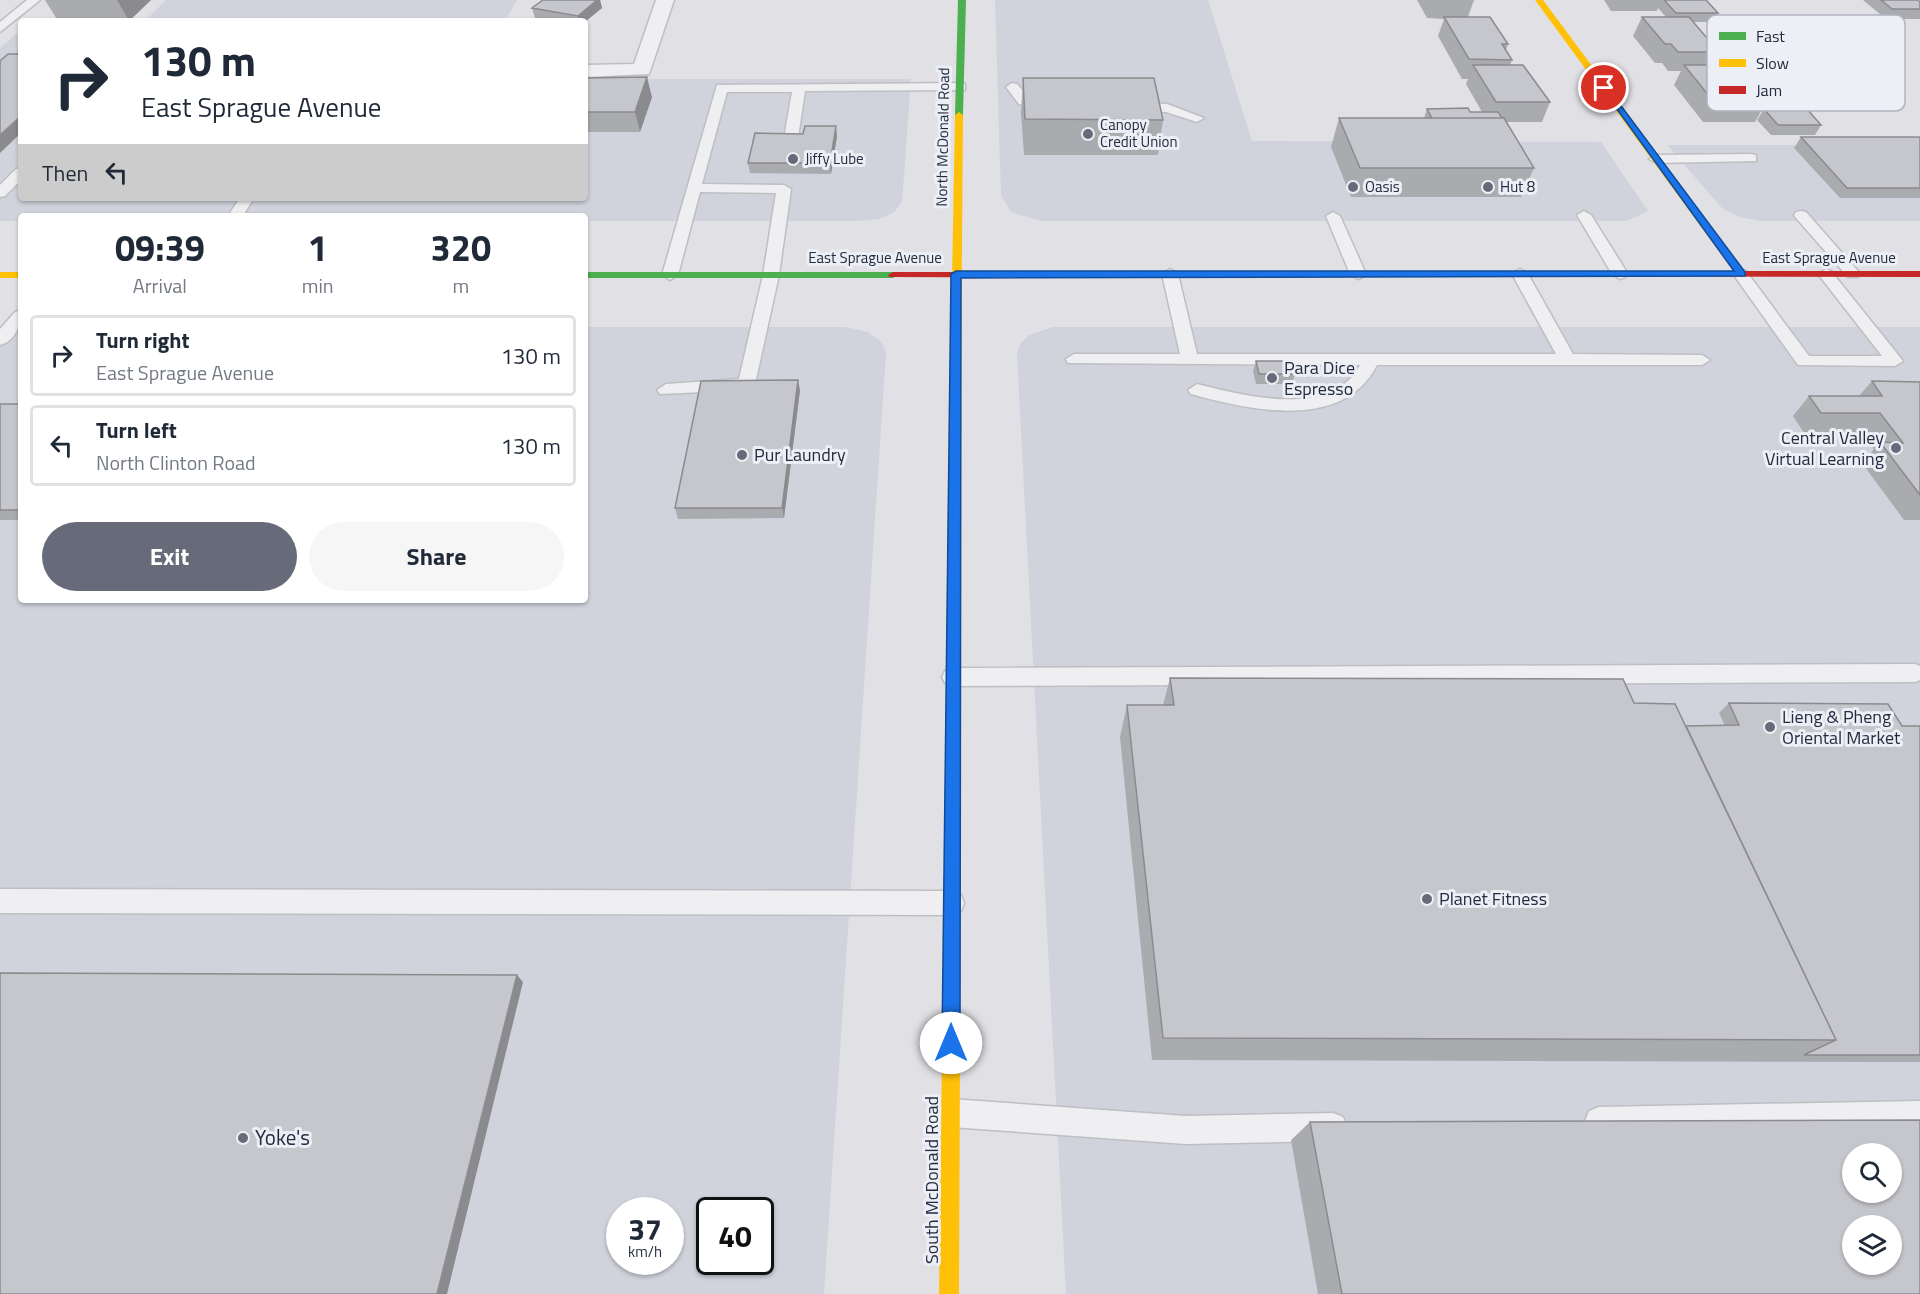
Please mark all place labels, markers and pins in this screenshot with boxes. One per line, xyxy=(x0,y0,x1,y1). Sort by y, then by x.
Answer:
pin xyxy=(1578,62,1629,113)
place label: Canopy Credit Union xyxy=(1100,113,1177,153)
marker: Canopy Credit Union xyxy=(1081,127,1095,141)
place label: Jiffy Lube xyxy=(805,147,864,170)
marker: Jiffy Lube xyxy=(786,152,800,166)
place label: Oasis xyxy=(1365,175,1400,198)
place label: Hut 8 xyxy=(1500,175,1535,198)
marker: Oasis xyxy=(1346,180,1360,194)
marker: Hut 8 xyxy=(1481,180,1495,194)
place label: Para Dice Espresso xyxy=(1284,354,1355,402)
marker: Para Dice Espresso xyxy=(1265,371,1279,385)
place label: Central Valley Virtual Learning xyxy=(1765,424,1884,472)
place label: Pur Laundry xyxy=(754,441,846,468)
marker: Central Valley Virtual Learning xyxy=(1889,441,1903,455)
marker: Pur Laundry xyxy=(735,448,749,462)
place label: Lieng & Pheng Oriental Market xyxy=(1782,703,1901,751)
marker: Lieng & Pheng Oriental Market xyxy=(1763,720,1777,734)
place label: Planet Fitness xyxy=(1439,885,1547,912)
marker: Planet Fitness xyxy=(1420,892,1434,906)
place label: Yoke's xyxy=(255,1121,310,1153)
marker: Yoke's xyxy=(236,1131,250,1145)

